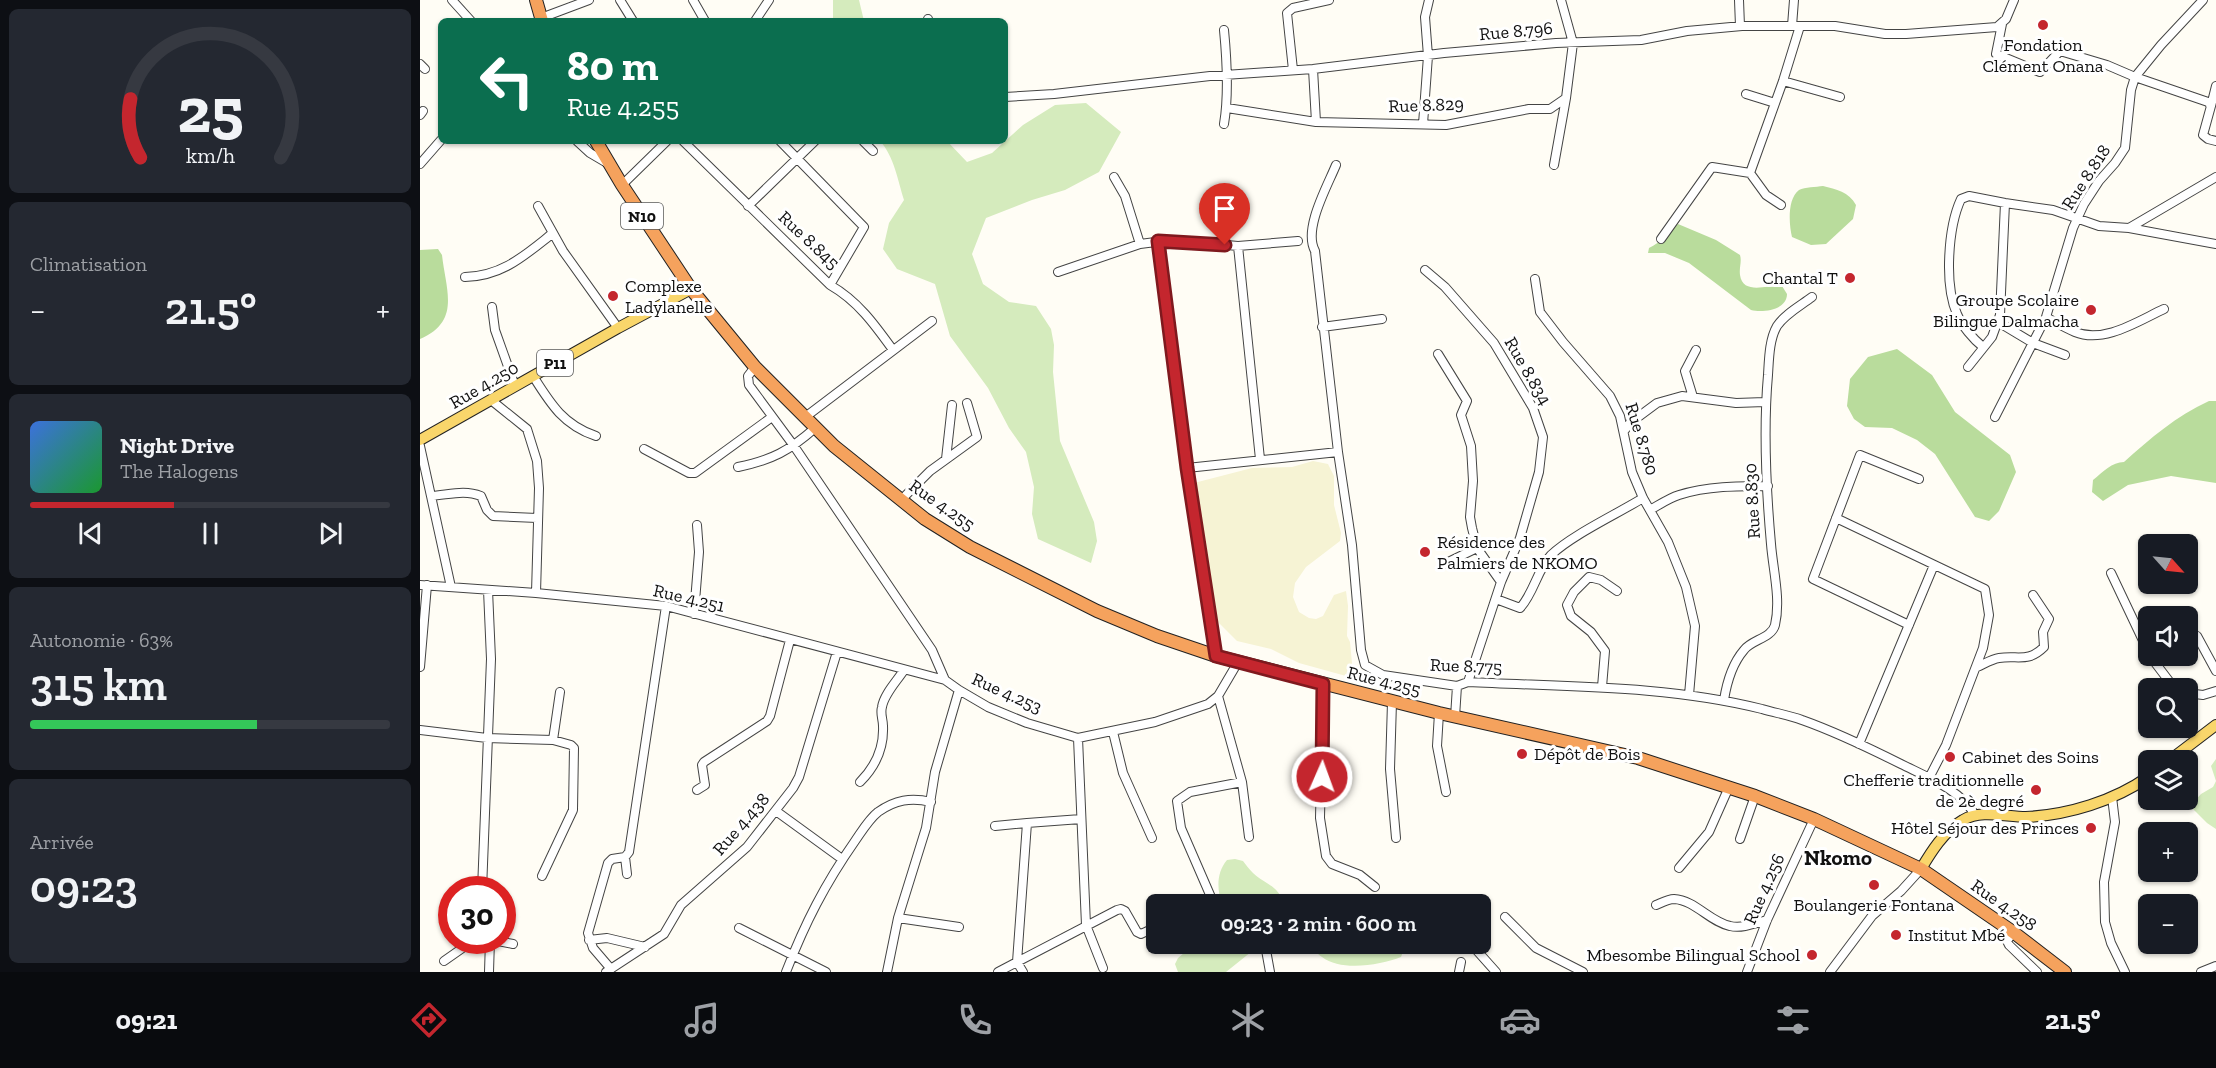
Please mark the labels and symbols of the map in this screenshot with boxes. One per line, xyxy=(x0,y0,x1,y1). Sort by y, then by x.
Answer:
street label: Rue 8.796 xyxy=(1478,17,1554,45)
marker: Fondation Clément Onana xyxy=(2036,18,2050,32)
place label: Fondation Clément Onana xyxy=(1982,34,2104,77)
street label: Rue 8.829 xyxy=(1388,93,1464,117)
street label: Rue 8.818 xyxy=(2057,140,2115,214)
pin xyxy=(1199,183,1250,245)
road number: N10 xyxy=(621,203,663,229)
street label: Rue 8.845 xyxy=(774,206,844,274)
place label: Chantal T xyxy=(1762,267,1838,289)
marker: Chantal T xyxy=(1843,271,1857,285)
place label: Complexe Ladylanelle xyxy=(625,275,712,318)
marker: Complexe Ladylanelle xyxy=(606,289,620,303)
place label: Groupe Scolaire Bilingue Dalmacha xyxy=(1933,289,2079,332)
marker: Groupe Scolaire Bilingue Dalmacha xyxy=(2084,303,2098,317)
street label: Rue 8.834 xyxy=(1500,333,1556,409)
road number: P11 xyxy=(537,350,573,376)
street label: Rue 4.250 xyxy=(446,356,522,414)
street label: Rue 8.780 xyxy=(1621,400,1663,478)
street label: Rue 8.830 xyxy=(1739,463,1765,539)
street label: Rue 4.255 xyxy=(905,474,979,536)
place label: Résidence des Palmiers de NKOMO xyxy=(1437,531,1598,574)
north arrow xyxy=(2138,534,2198,594)
marker: Résidence des Palmiers de NKOMO xyxy=(1418,545,1432,559)
street label: Rue 4.251 xyxy=(651,579,727,617)
street label: Rue 8.775 xyxy=(1429,654,1503,678)
street label: Rue 4.255 xyxy=(1345,661,1423,701)
street label: Rue 4.253 xyxy=(968,668,1046,718)
place label: Dépôt de Bois xyxy=(1534,743,1641,765)
position arrow xyxy=(1290,745,1354,809)
place label: Cabinet des Soins xyxy=(1962,746,2099,768)
marker: Dépôt de Bois xyxy=(1515,747,1529,761)
marker: Cabinet des Soins xyxy=(1943,750,1957,764)
place label: Chefferie traditionnelle de 2è degré xyxy=(1843,769,2024,812)
marker: Chefferie traditionnelle de 2è degré xyxy=(2029,783,2043,797)
street label: Rue 4.438 xyxy=(708,788,774,860)
place label: Hôtel Séjour des Princes xyxy=(1891,817,2079,839)
marker: Hôtel Séjour des Princes xyxy=(2084,821,2098,835)
district label: Nkomo xyxy=(1804,845,1872,870)
street label: Rue 4.256 xyxy=(1739,850,1789,928)
street label: Rue 4.258 xyxy=(1967,874,2041,936)
speed limit sign: 30 xyxy=(438,876,516,954)
marker: Boulangerie Fontana xyxy=(1867,878,1881,892)
place label: Boulangerie Fontana xyxy=(1793,894,1955,916)
place label: Institut Mbé xyxy=(1908,924,2005,946)
marker: Institut Mbé xyxy=(1889,928,1903,942)
place label: Mbesombe Bilingual School xyxy=(1586,944,1800,966)
marker: Mbesombe Bilingual School xyxy=(1805,948,1819,962)

